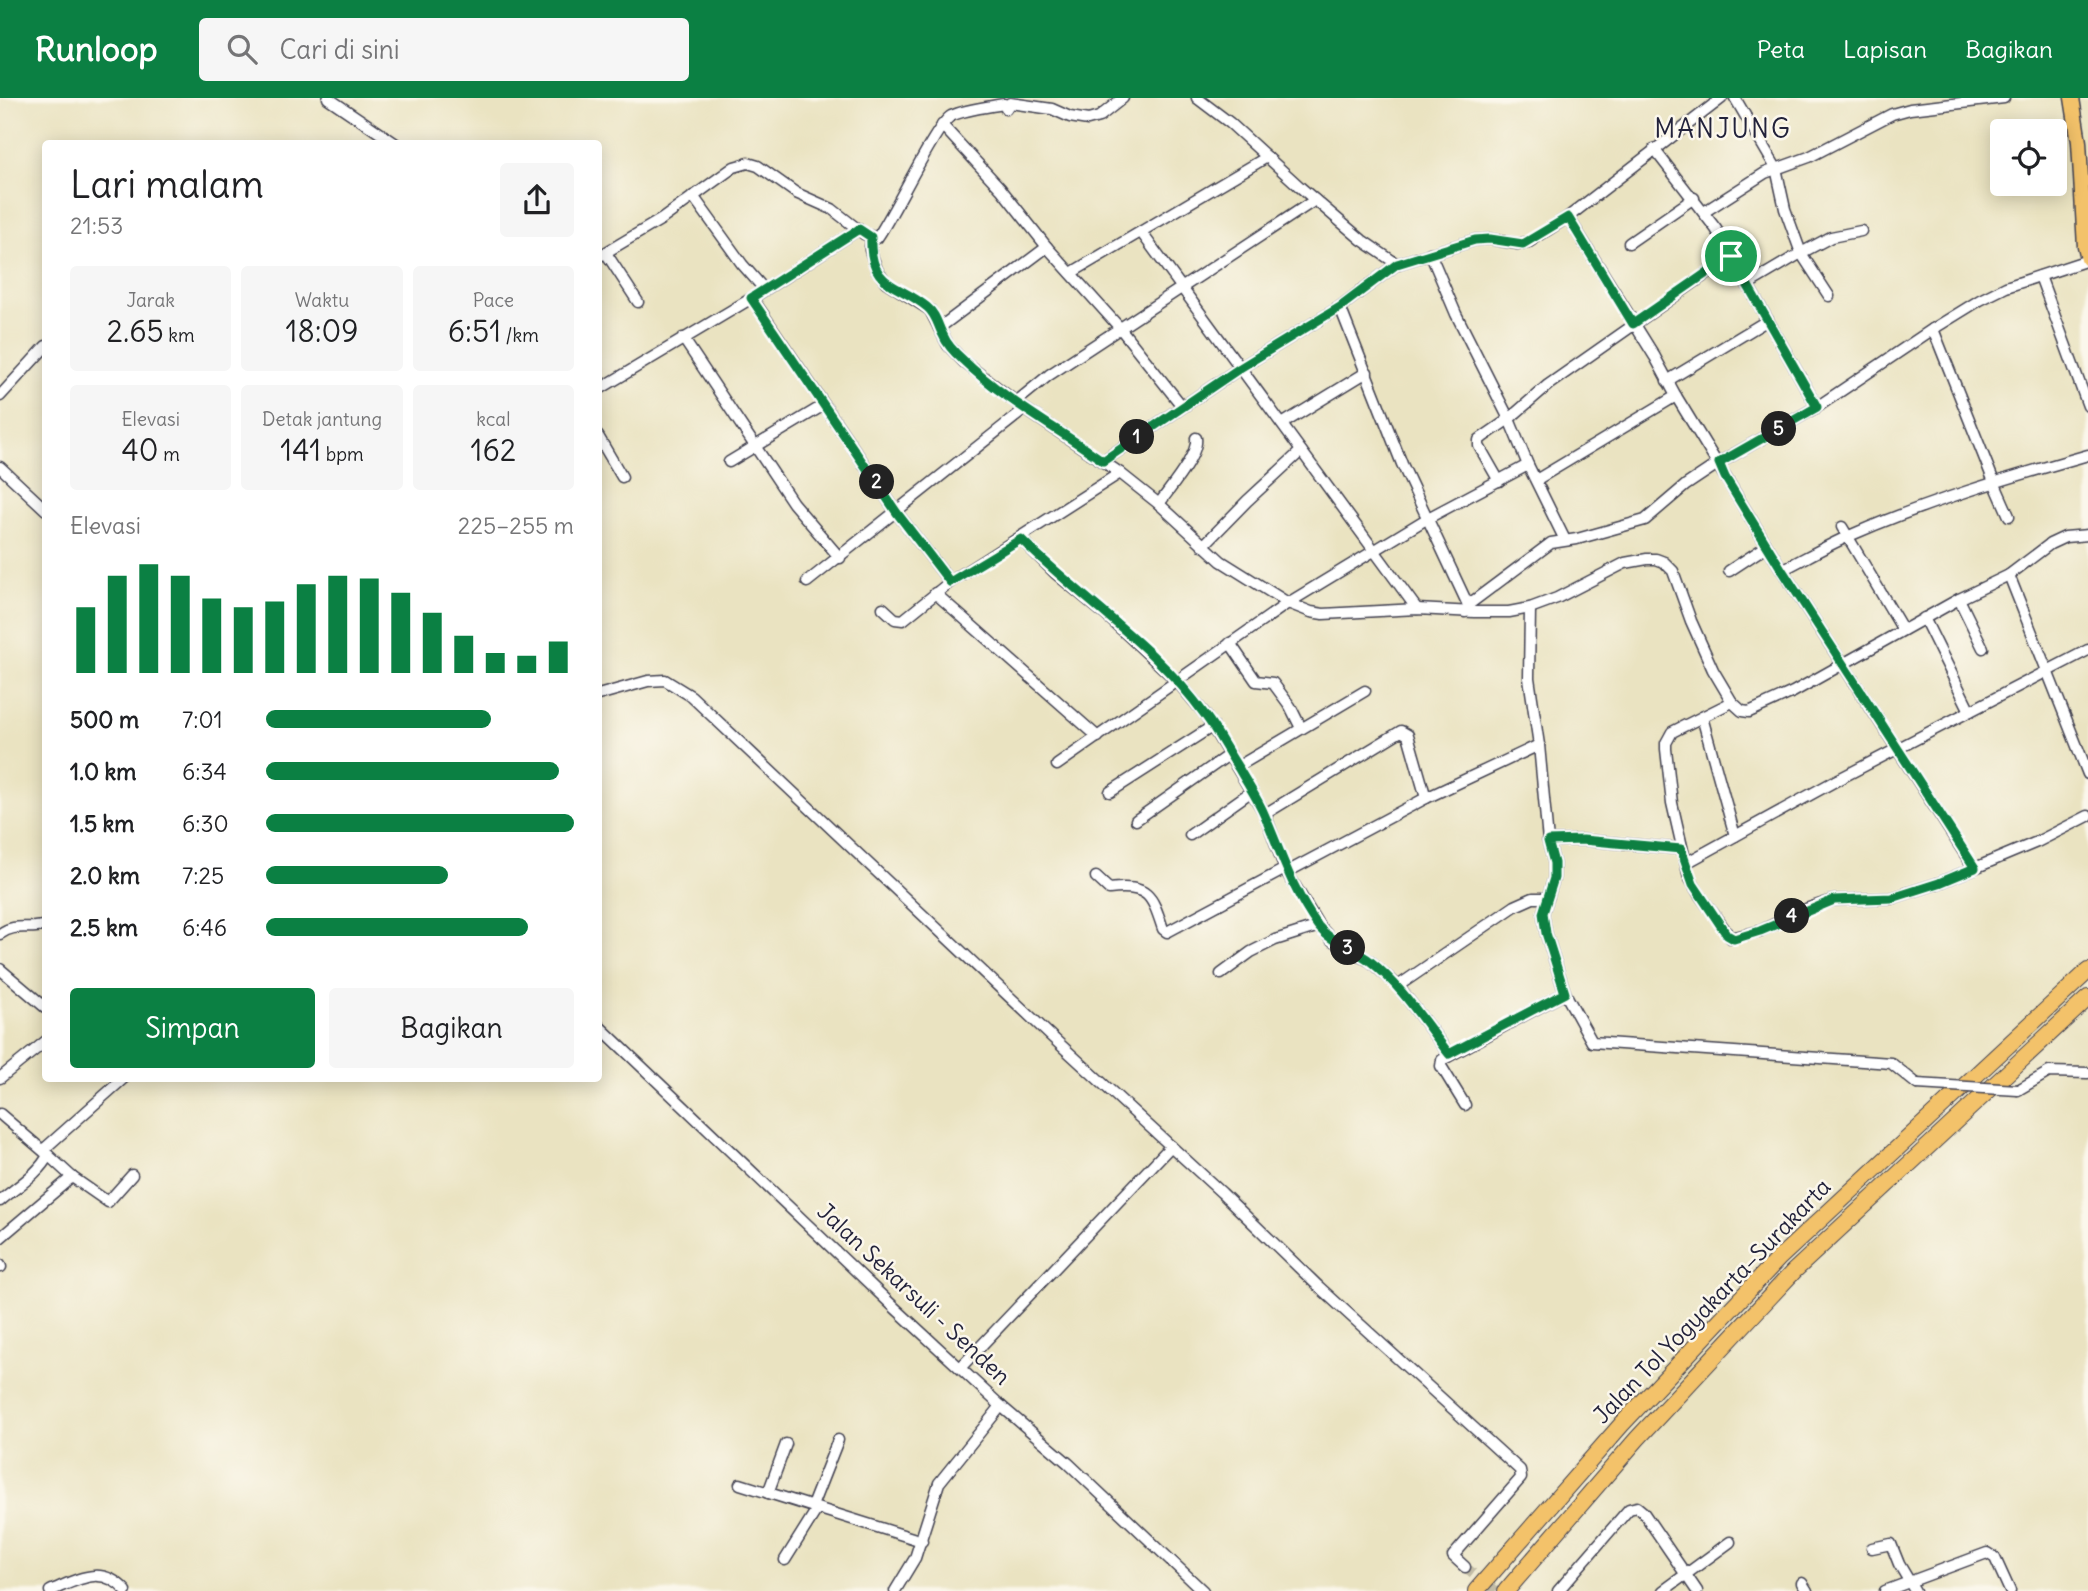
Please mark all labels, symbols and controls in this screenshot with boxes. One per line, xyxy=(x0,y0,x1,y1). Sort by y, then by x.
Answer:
search box xyxy=(199,18,689,81)
text: Runloop xyxy=(35,28,157,70)
icon: search xyxy=(223,30,261,68)
text: Cari di sini xyxy=(279,33,400,66)
text: Peta xyxy=(1757,34,1805,64)
text: Lapisan xyxy=(1843,34,1927,64)
text: Bagikan xyxy=(1965,34,2053,64)
district label: MANJUNG xyxy=(1654,112,1792,145)
map controls xyxy=(1990,119,2067,196)
button: locate xyxy=(1990,119,2067,196)
text: Lari malam xyxy=(70,161,264,208)
button: share xyxy=(500,163,574,237)
text: 21:53 xyxy=(70,211,123,240)
pin xyxy=(1701,226,1761,286)
icon: arrive xyxy=(1712,237,1750,275)
text: Jarak xyxy=(126,288,175,312)
text: Waktu xyxy=(295,288,349,312)
text: Pace xyxy=(473,288,514,312)
text: 2.65 xyxy=(107,312,164,350)
text: 18:09 xyxy=(286,312,358,350)
text: 6:51 xyxy=(448,312,501,350)
text: km xyxy=(164,323,195,347)
text: /km xyxy=(501,323,539,347)
text: Elevasi xyxy=(121,407,180,431)
text: Detak jantung xyxy=(262,407,382,431)
text: kcal xyxy=(476,407,510,431)
pin: 5 xyxy=(1762,412,1796,446)
text: 5 xyxy=(1773,416,1784,440)
pin: 1 xyxy=(1120,420,1154,454)
text: 1 xyxy=(1133,424,1140,448)
text: 40 xyxy=(122,431,159,469)
text: 141 xyxy=(280,431,321,469)
text: 162 xyxy=(470,431,516,469)
text: m xyxy=(159,442,180,466)
text: bpm xyxy=(321,442,364,466)
pin: 2 xyxy=(860,464,894,500)
text: 2 xyxy=(871,469,882,493)
text: Elevasi xyxy=(70,511,141,540)
text: 225–255 m xyxy=(458,511,574,540)
text: 500 m xyxy=(70,705,139,734)
text: 7:01 xyxy=(182,705,223,734)
text: 1.0 km xyxy=(70,757,136,786)
text: 6:34 xyxy=(182,757,227,786)
text: 1.5 km xyxy=(70,809,135,838)
text: 6:30 xyxy=(182,809,229,838)
text: 2.0 km xyxy=(70,861,140,890)
text: 7:25 xyxy=(182,861,224,890)
pin: 4 xyxy=(1774,898,1810,934)
text: 4 xyxy=(1786,903,1797,927)
text: 2.5 km xyxy=(70,913,138,942)
text: 6:46 xyxy=(182,913,227,942)
pin: 3 xyxy=(1330,930,1366,966)
text: 3 xyxy=(1342,935,1353,959)
button: Simpan xyxy=(70,988,315,1068)
button: Bagikan xyxy=(329,988,574,1068)
street label: Jalan Tol Yogyakarta–Surakarta xyxy=(1587,1172,1837,1429)
street label: Jalan Sekarsuli - Senden xyxy=(812,1197,1017,1391)

